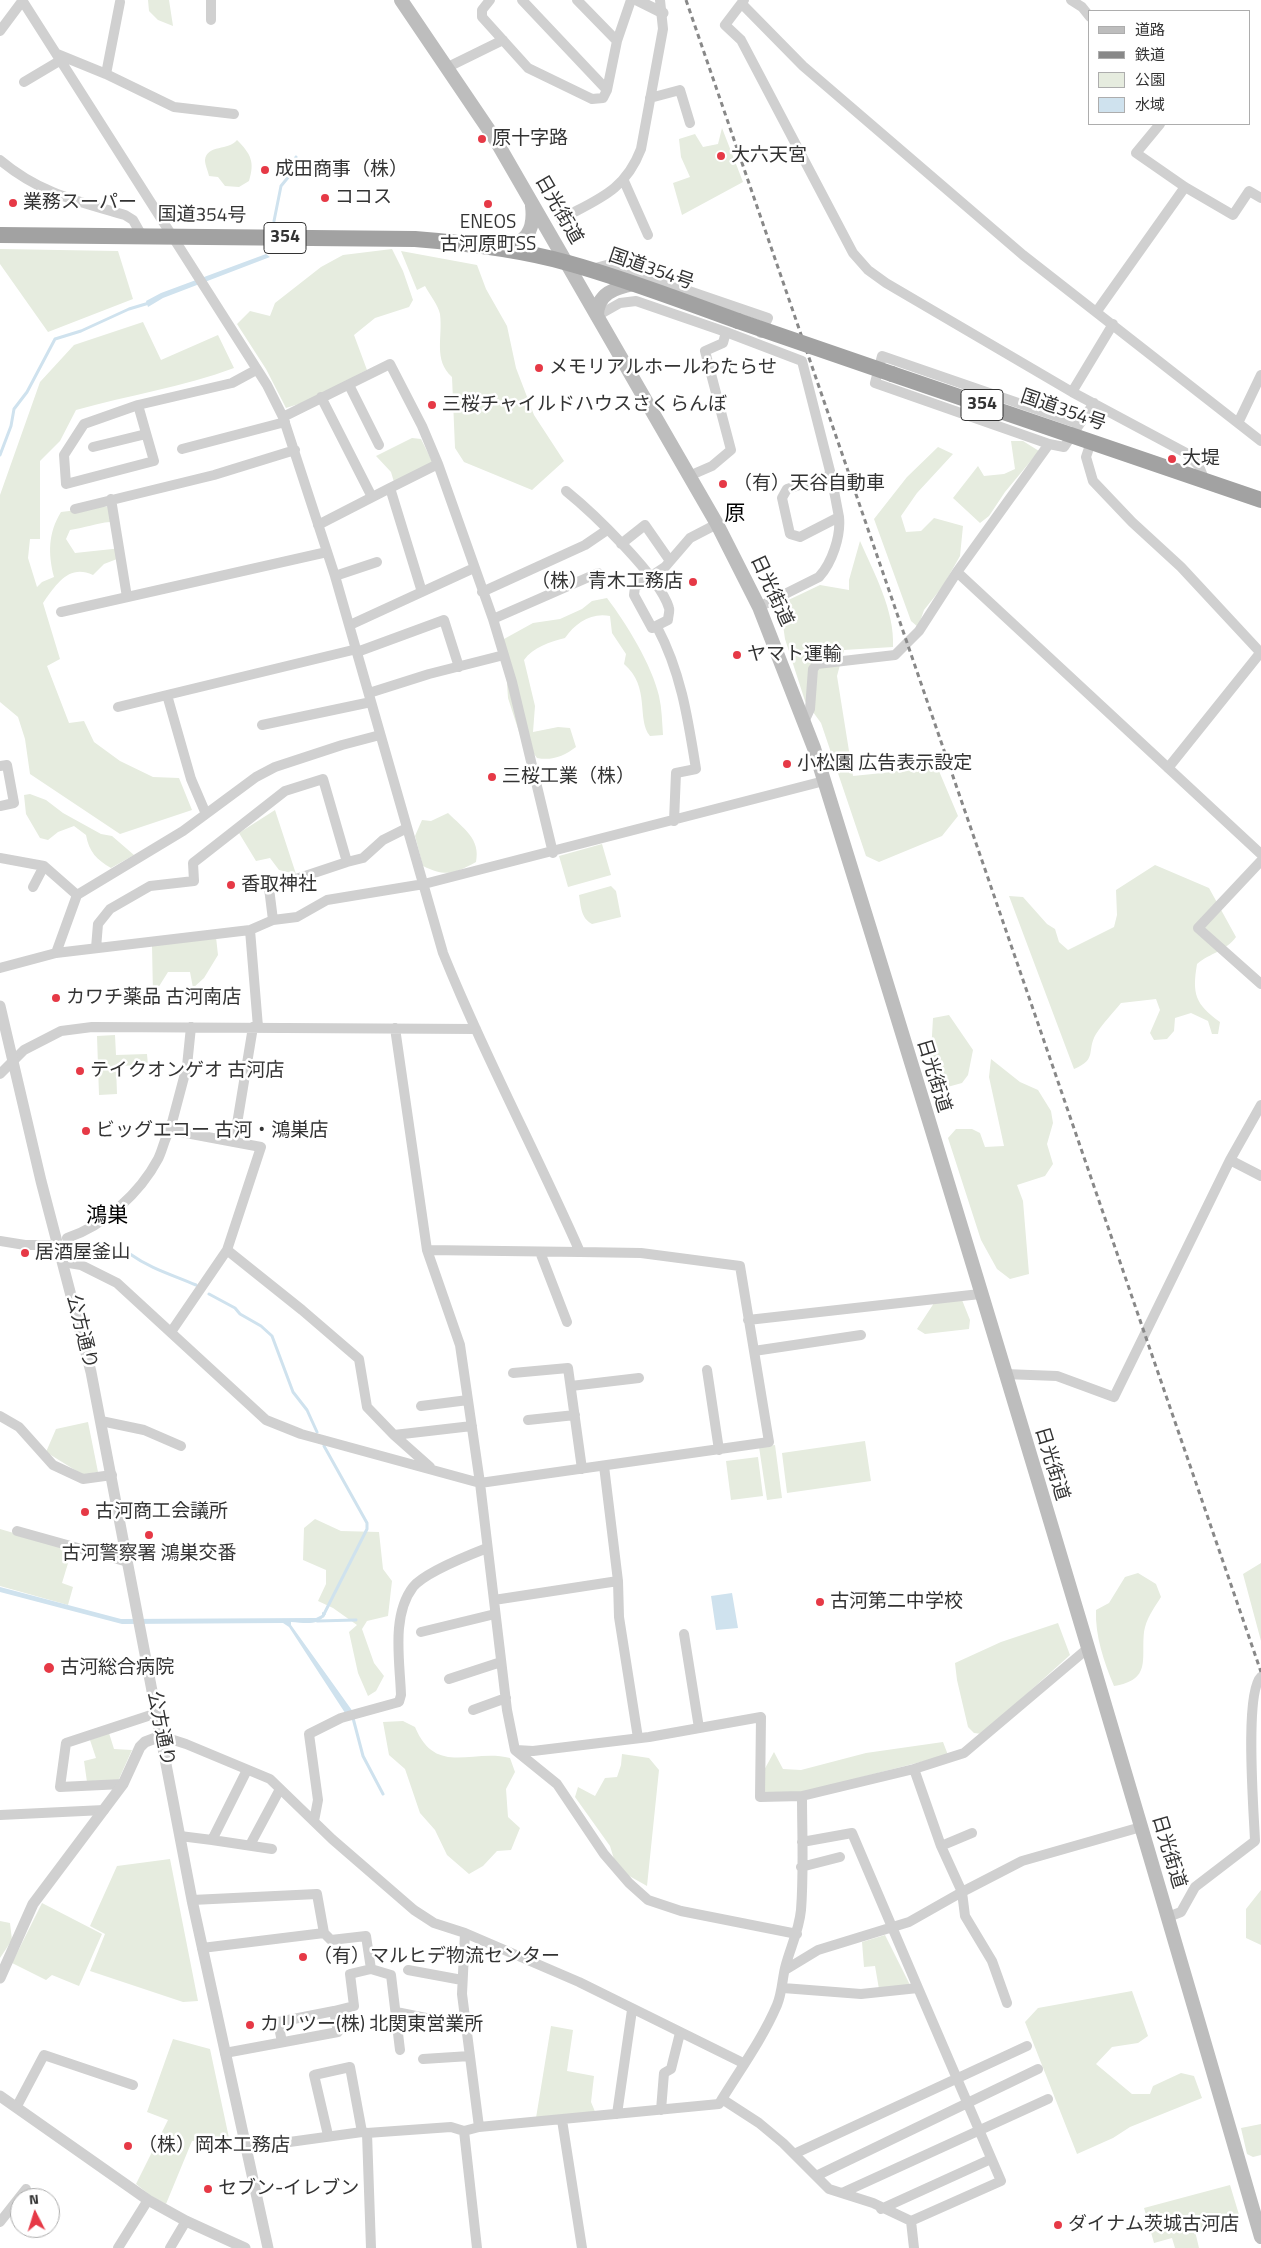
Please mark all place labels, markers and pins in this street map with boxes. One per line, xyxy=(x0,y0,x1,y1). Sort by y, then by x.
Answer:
place label: 原十字路 xyxy=(492,128,568,150)
marker: 原十字路 xyxy=(476,133,488,145)
place label: 大六天宮 xyxy=(731,145,807,167)
marker: 大六天宮 xyxy=(715,150,727,162)
place label: 成田商事（株） xyxy=(275,159,408,181)
marker: 成田商事（株） xyxy=(259,164,271,176)
place label: ココス xyxy=(335,187,392,209)
place label: 業務スーパー xyxy=(23,192,137,214)
marker: ココス xyxy=(319,192,331,204)
marker: 業務スーパー xyxy=(7,197,19,209)
marker: ENEOS 古河原町SS xyxy=(482,198,494,210)
place label: ENEOS 古河原町SS xyxy=(440,212,536,256)
place label: メモリアルホールわたらせ xyxy=(549,357,777,379)
marker: メモリアルホールわたらせ xyxy=(533,362,545,374)
place label: 三桜チャイルドハウスさくらんぼ xyxy=(442,394,727,416)
marker: 三桜チャイルドハウスさくらんぼ xyxy=(426,399,438,411)
place label: 大堤 xyxy=(1182,448,1220,470)
marker: 大堤 xyxy=(1166,453,1178,465)
place label: （有）天谷自動車 xyxy=(733,473,885,495)
marker: （有）天谷自動車 xyxy=(717,478,729,490)
place label: （株）青木工務店 xyxy=(531,571,683,593)
marker: （株）青木工務店 xyxy=(687,576,699,588)
place label: ヤマト運輸 xyxy=(747,644,842,666)
marker: ヤマト運輸 xyxy=(731,649,743,661)
place label: 小松園 広告表示設定 xyxy=(797,753,972,775)
marker: 小松園 広告表示設定 xyxy=(781,758,793,770)
place label: 三桜工業（株） xyxy=(502,766,635,788)
marker: 三桜工業（株） xyxy=(486,771,498,783)
place label: 香取神社 xyxy=(241,874,317,896)
marker: 香取神社 xyxy=(225,879,237,891)
place label: カワチ薬品 古河南店 xyxy=(66,987,241,1009)
marker: カワチ薬品 古河南店 xyxy=(50,992,62,1004)
place label: テイクオンゲオ 古河店 xyxy=(90,1060,284,1082)
marker: テイクオンゲオ 古河店 xyxy=(74,1065,86,1077)
place label: ビッグエコー 古河・鴻巣店 xyxy=(96,1120,328,1142)
marker: ビッグエコー 古河・鴻巣店 xyxy=(80,1125,92,1137)
place label: 居酒屋釜山 xyxy=(35,1242,130,1264)
marker: 居酒屋釜山 xyxy=(19,1247,31,1259)
place label: 古河商工会議所 xyxy=(95,1501,228,1523)
marker: 古河商工会議所 xyxy=(79,1506,91,1518)
marker: 古河警察署 鴻巣交番 xyxy=(143,1529,155,1541)
place label: 古河警察署 鴻巣交番 xyxy=(61,1543,237,1565)
place label: 古河第二中学校 xyxy=(830,1591,963,1613)
marker: 古河第二中学校 xyxy=(814,1596,826,1608)
place label: 古河総合病院 xyxy=(60,1657,174,1679)
marker: 古河総合病院 xyxy=(42,1661,56,1675)
place label: （有）マルヒデ物流センター xyxy=(313,1946,560,1968)
marker: （有）マルヒデ物流センター xyxy=(297,1951,309,1963)
place label: カリツー(株) 北関東営業所 xyxy=(260,2014,483,2036)
marker: カリツー(株) 北関東営業所 xyxy=(244,2019,256,2031)
place label: （株）岡本工務店 xyxy=(138,2135,290,2157)
marker: （株）岡本工務店 xyxy=(122,2140,134,2152)
place label: セブン-イレブン xyxy=(218,2178,359,2200)
marker: セブン-イレブン xyxy=(202,2183,214,2195)
place label: ダイナム茨城古河店 xyxy=(1068,2214,1239,2236)
marker: ダイナム茨城古河店 xyxy=(1052,2219,1064,2231)

